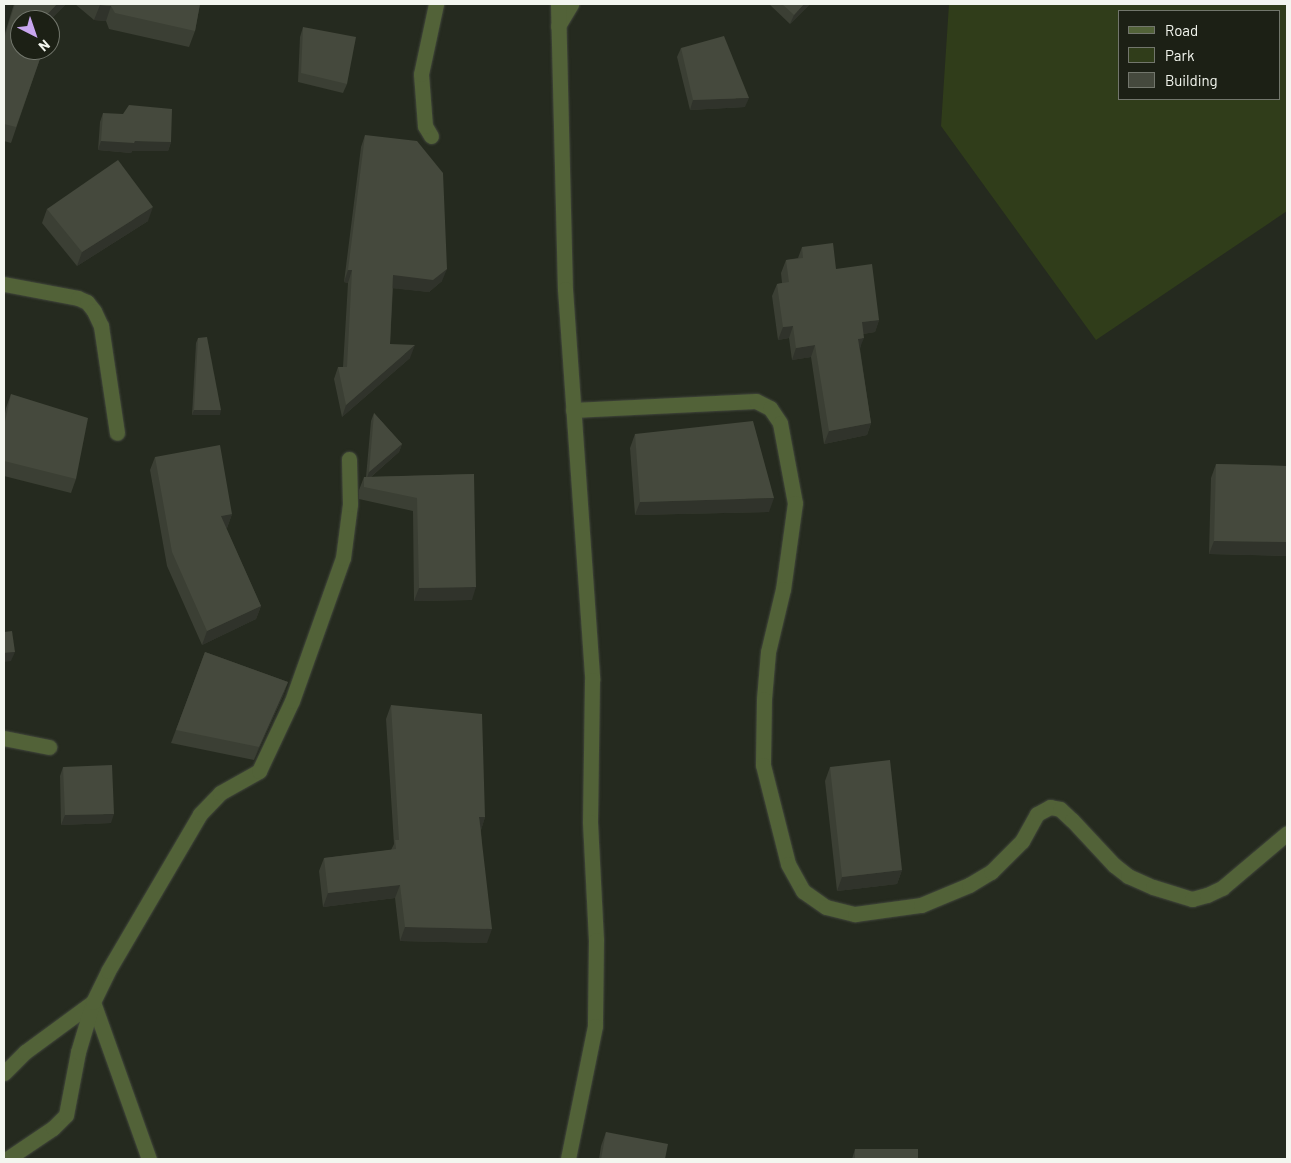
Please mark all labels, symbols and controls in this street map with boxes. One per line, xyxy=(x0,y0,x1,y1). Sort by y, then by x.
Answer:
north arrow xyxy=(10,10,60,60)
legend xyxy=(1118,10,1281,100)
text: Road xyxy=(1165,21,1198,39)
text: N xyxy=(35,36,54,55)
text: Park xyxy=(1165,46,1194,64)
text: Building xyxy=(1165,71,1218,89)

